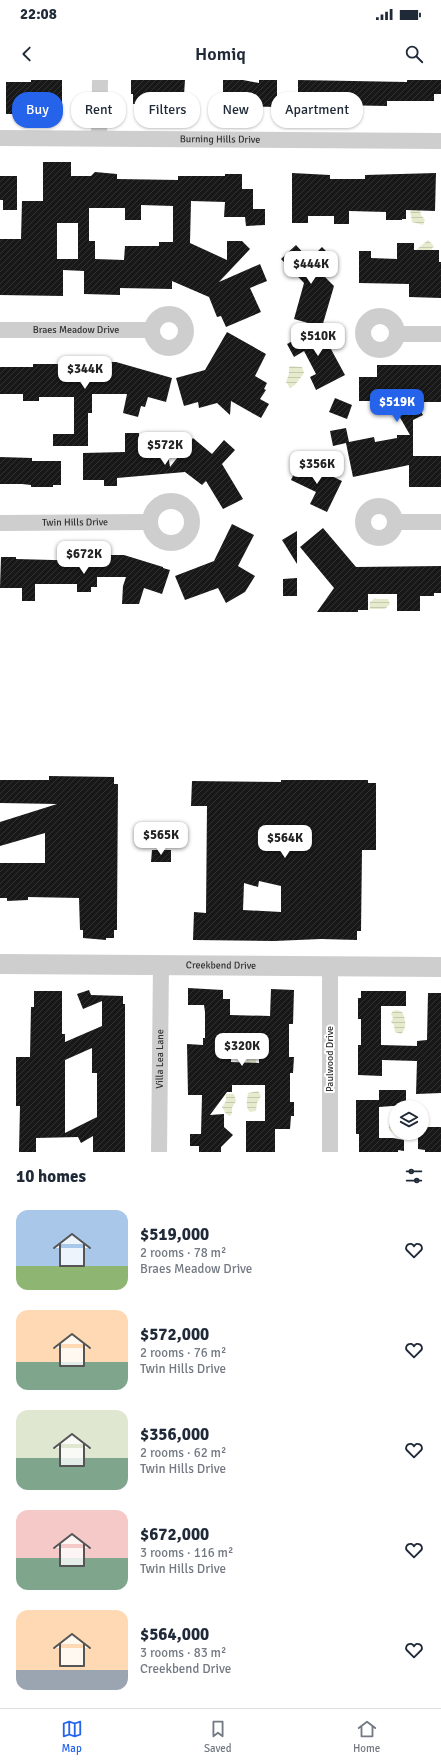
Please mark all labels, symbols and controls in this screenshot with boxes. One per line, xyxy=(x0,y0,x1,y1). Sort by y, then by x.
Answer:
text: 22:08 xyxy=(20,5,57,23)
icon: back xyxy=(16,43,38,65)
text: Homiq xyxy=(195,43,246,65)
icon: search xyxy=(403,43,425,65)
chip: Buy xyxy=(12,92,63,128)
chip: Rent xyxy=(71,92,126,128)
chip: Filters xyxy=(134,92,200,128)
chip: New xyxy=(208,92,263,128)
chip: Apartment xyxy=(271,92,363,128)
street label: Burning Hills Drive xyxy=(180,133,260,146)
pin: $444K xyxy=(283,251,339,285)
text: $444K xyxy=(293,256,329,272)
pin: $510K xyxy=(290,323,346,357)
street label: Braes Meadow Drive xyxy=(33,324,119,336)
text: $510K xyxy=(300,328,336,344)
pin: $344K xyxy=(57,356,113,390)
text: $344K xyxy=(67,361,103,377)
pin: $519K xyxy=(369,389,425,423)
text: $519K xyxy=(379,394,415,410)
pin: $572K xyxy=(137,432,193,466)
text: $572K xyxy=(147,437,183,453)
pin: $356K xyxy=(289,451,345,485)
text: $356K xyxy=(299,456,335,472)
street label: Twin Hills Drive xyxy=(42,516,108,529)
pin: $672K xyxy=(56,541,112,575)
text: $672K xyxy=(66,546,102,562)
pin: $565K xyxy=(133,822,189,856)
pin: $564K xyxy=(257,825,313,859)
text: $565K xyxy=(143,827,179,843)
text: $564K xyxy=(267,830,303,846)
street label: Creekbend Drive xyxy=(186,959,256,972)
street label: Paulwood Drive xyxy=(324,1026,336,1092)
street label: Villa Lea Lane xyxy=(154,1029,166,1089)
pin: $320K xyxy=(214,1033,270,1067)
text: $320K xyxy=(224,1038,260,1054)
map controls xyxy=(389,1100,429,1140)
button: layers xyxy=(389,1100,429,1140)
icon: filters xyxy=(403,1165,425,1187)
text: 10 homes xyxy=(16,1166,86,1187)
text: $519,000 xyxy=(140,1224,209,1245)
icon: home xyxy=(48,1226,96,1274)
icon: heart xyxy=(403,1239,425,1261)
text: 2 rooms · 78 m² xyxy=(140,1245,226,1261)
text: Braes Meadow Drive xyxy=(140,1261,252,1277)
text: $572,000 xyxy=(140,1324,209,1345)
icon: home xyxy=(48,1326,96,1374)
icon: heart xyxy=(403,1339,425,1361)
text: 2 rooms · 76 m² xyxy=(140,1345,226,1361)
text: Twin Hills Drive xyxy=(140,1361,226,1377)
text: $356,000 xyxy=(140,1424,209,1445)
icon: home xyxy=(48,1426,96,1474)
icon: heart xyxy=(403,1439,425,1461)
text: 2 rooms · 62 m² xyxy=(140,1445,226,1461)
text: Twin Hills Drive xyxy=(140,1461,226,1477)
text: $672,000 xyxy=(140,1524,209,1545)
icon: home xyxy=(48,1526,96,1574)
icon: heart xyxy=(403,1539,425,1561)
text: 3 rooms · 116 m² xyxy=(140,1545,233,1561)
text: Twin Hills Drive xyxy=(140,1561,226,1577)
text: $564,000 xyxy=(140,1624,209,1645)
icon: home xyxy=(48,1626,96,1674)
icon: heart xyxy=(403,1639,425,1661)
text: 3 rooms · 83 m² xyxy=(140,1645,226,1661)
text: Creekbend Drive xyxy=(140,1661,231,1677)
tab: Map xyxy=(61,1718,83,1755)
tab: Saved xyxy=(204,1718,232,1755)
tab: Home xyxy=(353,1718,380,1755)

